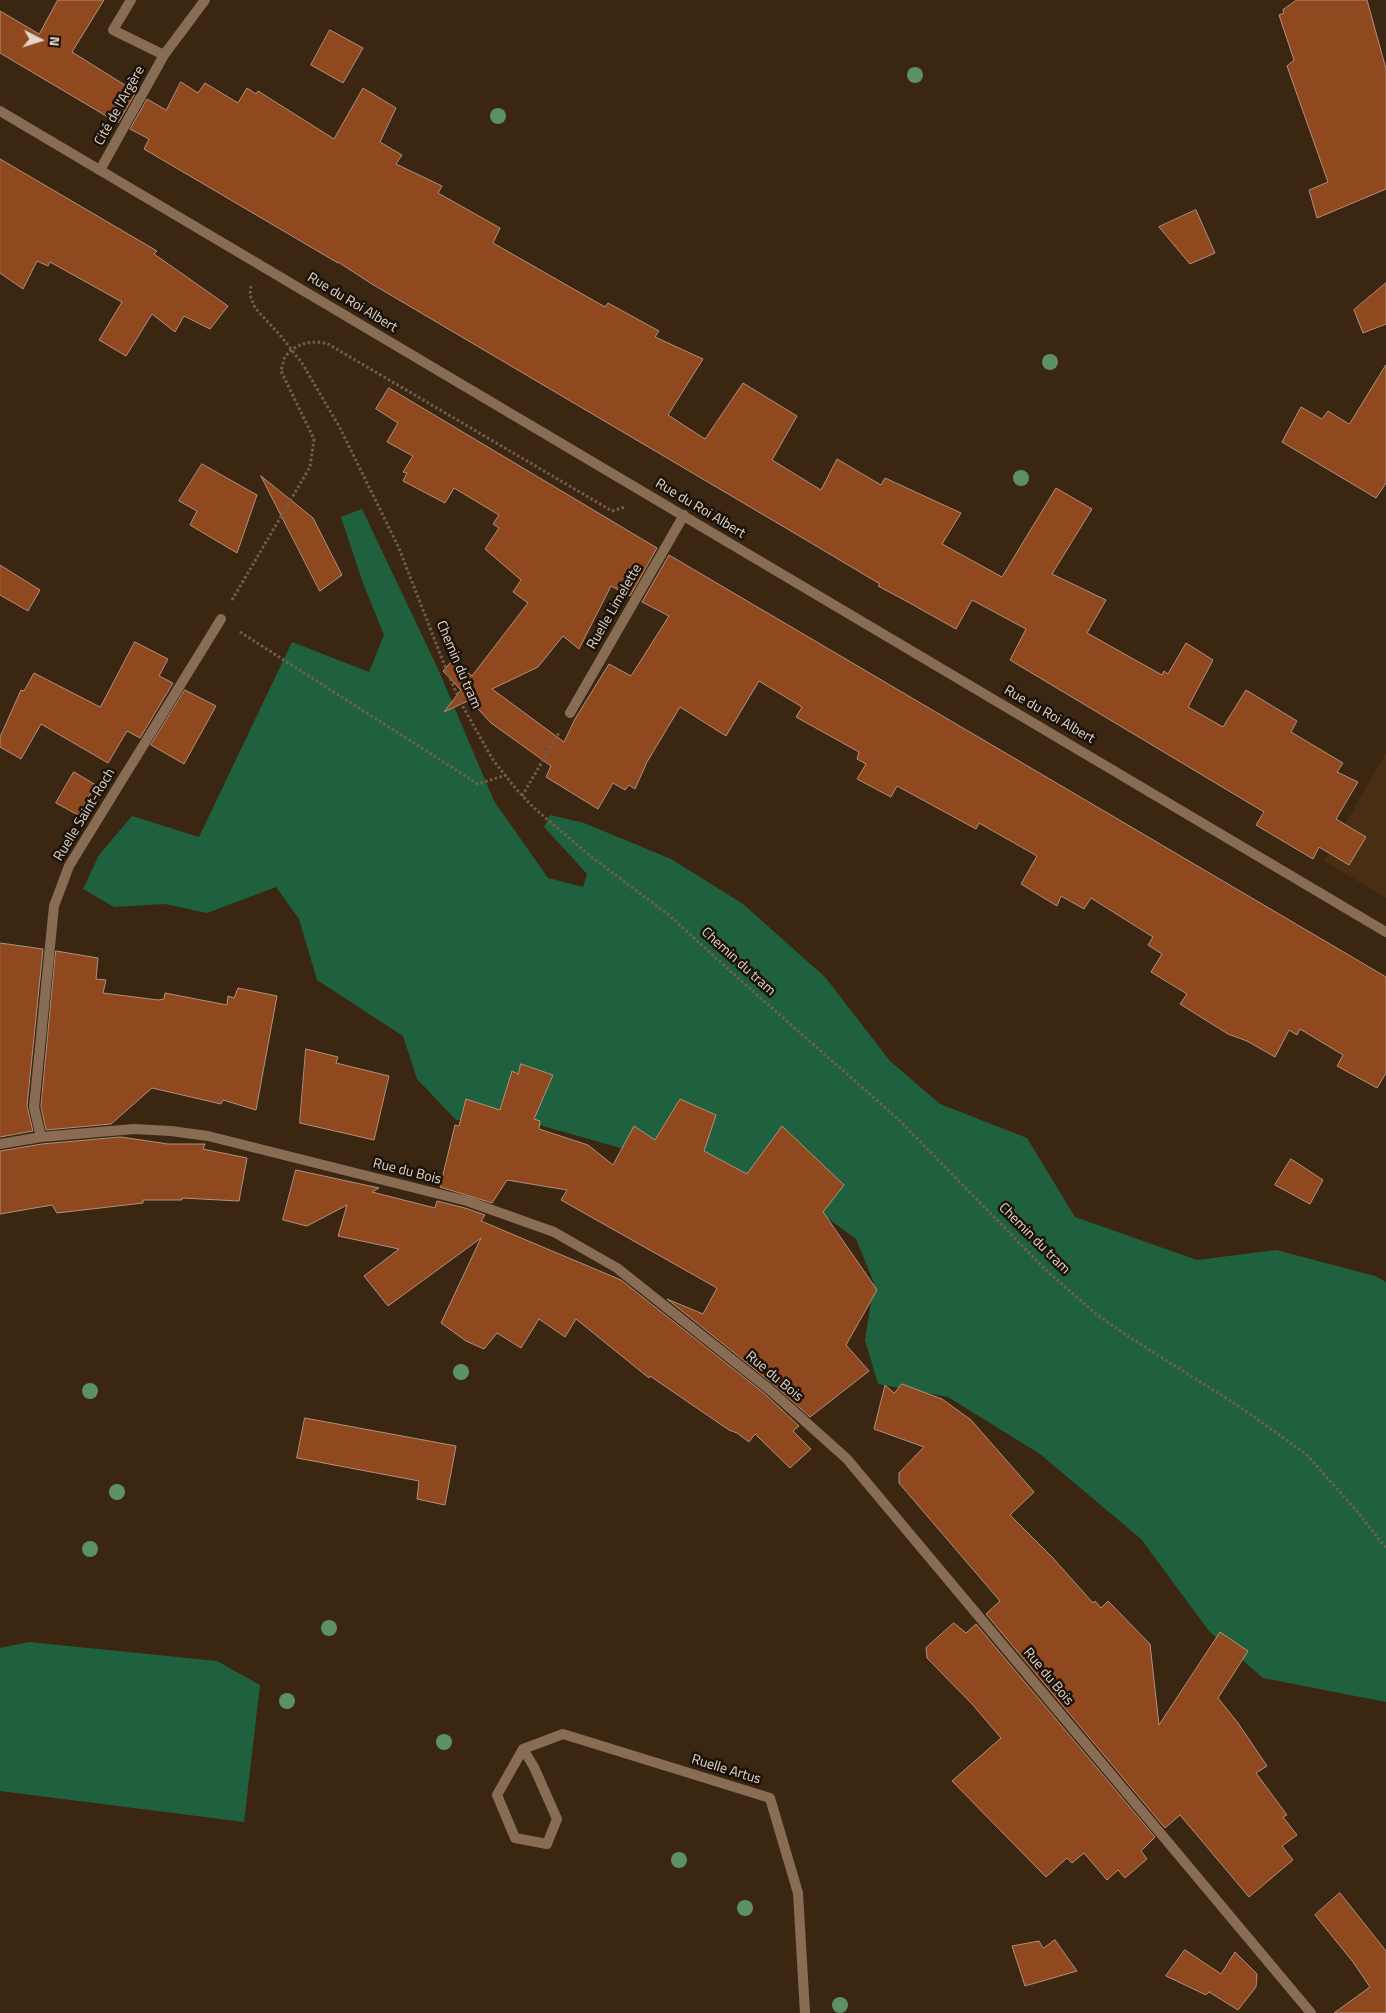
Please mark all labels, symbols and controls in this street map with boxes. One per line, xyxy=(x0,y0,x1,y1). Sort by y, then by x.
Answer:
north arrow xyxy=(15,15,65,65)
text: N xyxy=(45,36,66,47)
street label: Cité de l'Argère xyxy=(91,63,149,149)
street label: Rue du Roi Albert xyxy=(304,270,400,336)
street label: Rue du Roi Albert xyxy=(652,476,748,542)
street label: Ruelle Limelette xyxy=(584,561,646,653)
street label: Chemin du tram xyxy=(432,618,484,712)
street label: Rue du Roi Albert xyxy=(1001,682,1097,748)
street label: Ruelle Saint-Roch xyxy=(51,766,119,864)
street label: Chemin du tram xyxy=(697,924,779,1000)
street label: Rue du Bois xyxy=(371,1155,443,1189)
street label: Chemin du tram xyxy=(995,1200,1073,1278)
street label: Rue du Bois xyxy=(742,1348,806,1406)
street label: Rue du Bois xyxy=(1019,1645,1077,1709)
street label: Ruelle Artus xyxy=(689,1751,763,1789)

